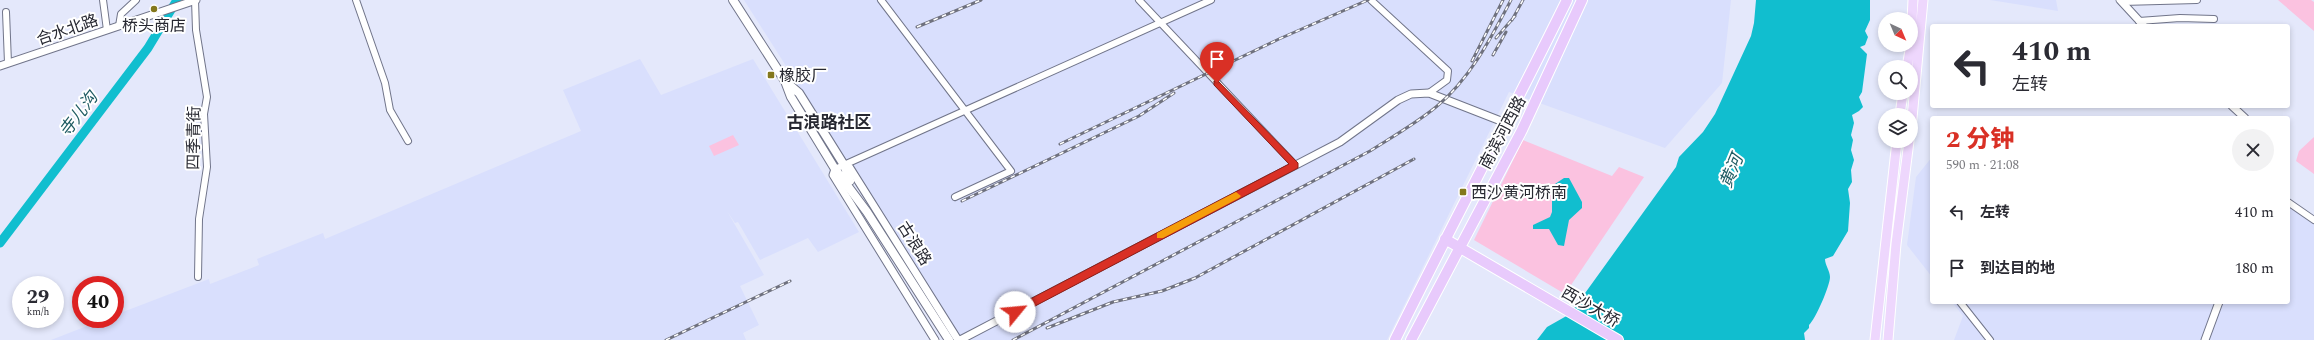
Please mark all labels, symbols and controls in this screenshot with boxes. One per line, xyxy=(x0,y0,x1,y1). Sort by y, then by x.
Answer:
marker: 桥头商店 xyxy=(149,4,159,14)
street label: 合水北路 xyxy=(33,8,101,52)
north arrow xyxy=(1878,12,1918,52)
map controls xyxy=(1878,12,1918,148)
place label: 桥头商店 xyxy=(122,14,186,38)
text: 410 m xyxy=(2012,30,2091,73)
icon: left xyxy=(1946,40,1998,92)
pin xyxy=(1200,42,1234,83)
icon: arrive xyxy=(1206,48,1228,70)
button: search xyxy=(1878,60,1918,100)
place label: 橡胶厂 xyxy=(779,64,827,88)
marker: 橡胶厂 xyxy=(766,70,776,80)
text: 左转 xyxy=(2012,71,2048,98)
water label: 寺儿沟 xyxy=(53,85,106,143)
street label: 南滨河西路 xyxy=(1474,92,1532,173)
street label: 四季青街 xyxy=(181,106,207,170)
button: layers xyxy=(1878,108,1918,148)
district label: 古浪路社区 xyxy=(787,110,872,136)
text: 2 分钟 xyxy=(1946,122,2014,158)
button: close xyxy=(2232,129,2274,171)
water label: 黄河 xyxy=(1713,148,1752,192)
text: 590 m · 21:08 xyxy=(1946,155,2019,175)
place label: 西沙黄河桥南 xyxy=(1471,181,1567,205)
marker: 西沙黄河桥南 xyxy=(1458,187,1468,197)
icon: left xyxy=(1946,201,1968,223)
text: 左转 xyxy=(1980,201,2010,224)
text: 410 m xyxy=(2235,201,2274,224)
street label: 古浪路 xyxy=(891,217,937,270)
icon: arrive xyxy=(1946,257,1968,279)
text: 到达目的地 xyxy=(1980,257,2055,280)
text: 180 m xyxy=(2235,257,2274,280)
speed limit sign: 40 xyxy=(72,276,124,328)
street label: 西沙大桥 xyxy=(1557,280,1624,333)
text: 29 xyxy=(27,282,49,312)
position arrow xyxy=(994,291,1036,333)
text: km/h xyxy=(27,304,49,320)

